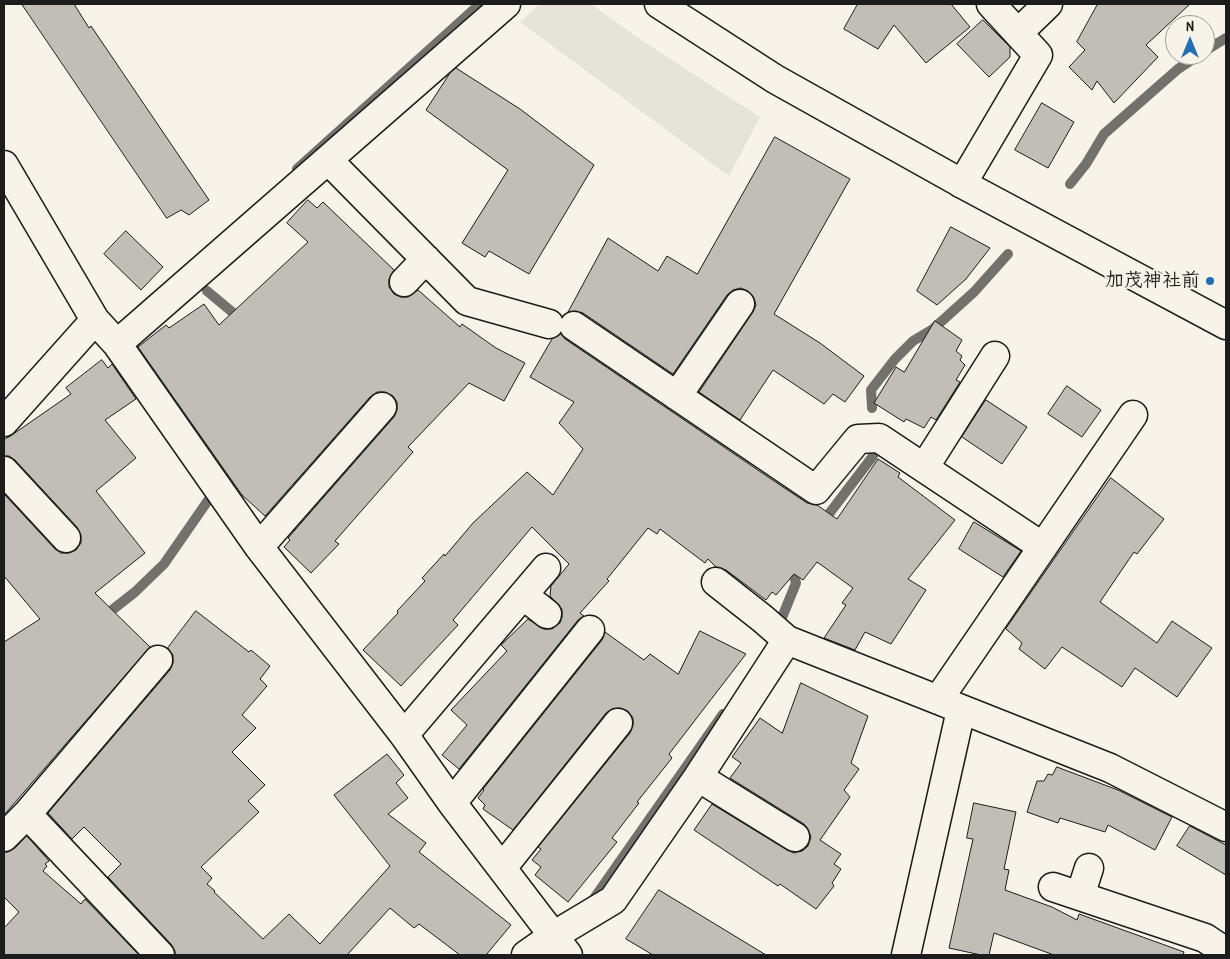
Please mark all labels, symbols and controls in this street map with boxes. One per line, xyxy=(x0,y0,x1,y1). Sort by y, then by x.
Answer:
north arrow xyxy=(1165,15,1215,65)
text: N xyxy=(1186,16,1194,35)
place label: 加茂神社前 xyxy=(1105,270,1200,292)
marker: 加茂神社前 xyxy=(1204,275,1216,287)

